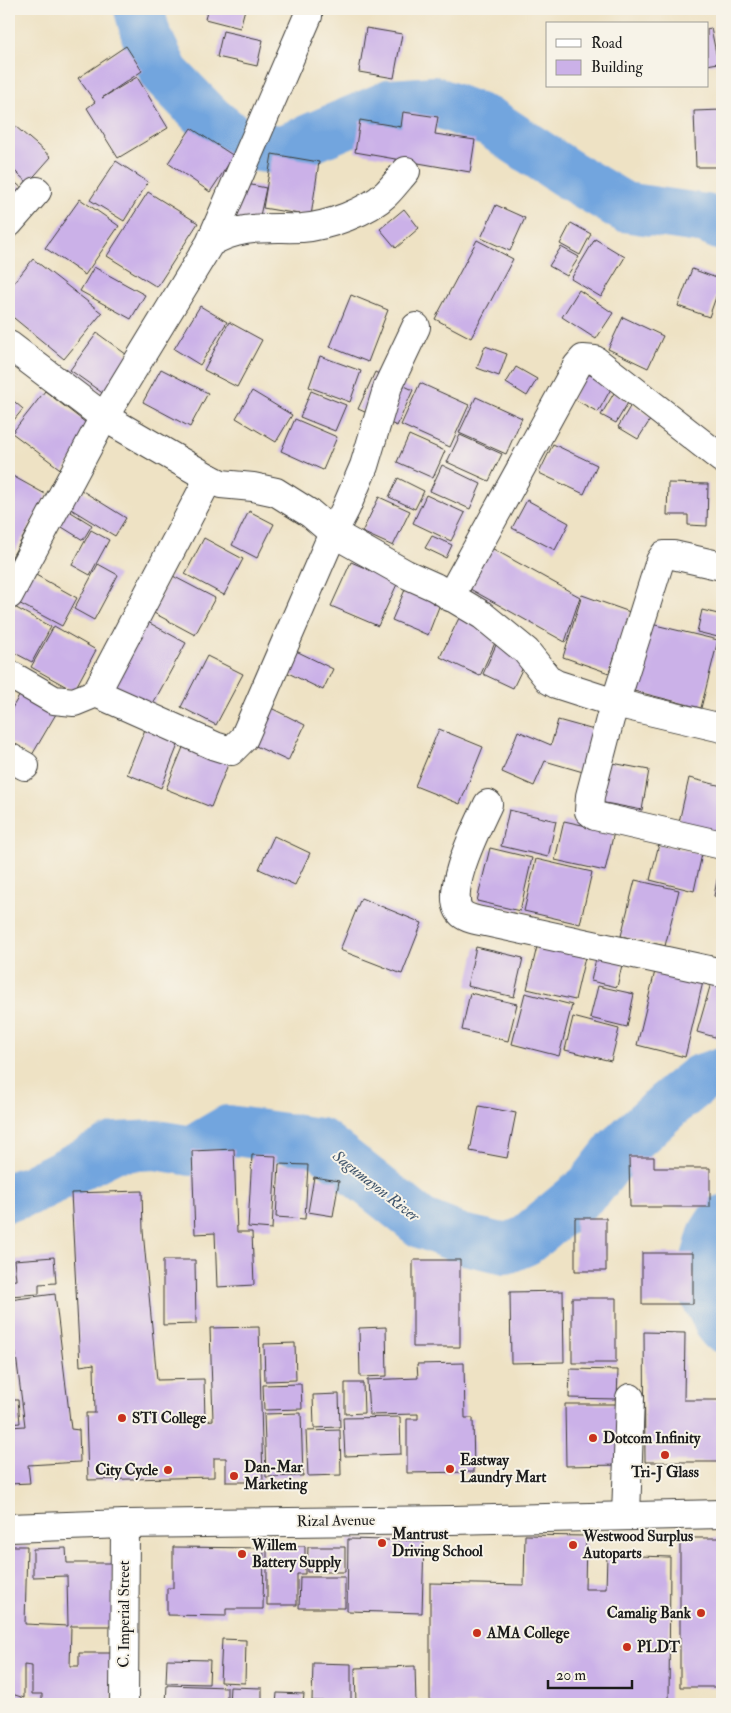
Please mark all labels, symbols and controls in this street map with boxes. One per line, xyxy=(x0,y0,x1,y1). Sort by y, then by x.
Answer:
legend xyxy=(546,22,708,88)
text: Road xyxy=(591,34,623,53)
text: Building xyxy=(591,58,643,77)
water label: Sagumayon River xyxy=(328,1145,424,1227)
place label: STI College xyxy=(132,1409,207,1429)
marker: STI College xyxy=(116,1412,128,1424)
place label: Dotcom Infinity xyxy=(603,1429,702,1449)
marker: Dotcom Infinity xyxy=(587,1432,599,1444)
marker: Tri-J Glass xyxy=(659,1449,671,1461)
place label: Eastway Laundry Mart xyxy=(460,1451,546,1488)
place label: Dan-Mar Marketing xyxy=(243,1458,308,1495)
place label: City Cycle xyxy=(95,1461,159,1481)
marker: Eastway Laundry Mart xyxy=(444,1463,456,1475)
place label: Tri-J Glass xyxy=(630,1463,699,1483)
marker: City Cycle xyxy=(162,1464,174,1476)
marker: Dan-Mar Marketing xyxy=(228,1470,240,1482)
street label: Rizal Avenue xyxy=(297,1511,375,1531)
place label: Mantrust Driving School xyxy=(391,1525,483,1562)
place label: Westwood Surplus Autoparts xyxy=(582,1527,693,1564)
place label: Willem Battery Supply xyxy=(251,1536,342,1573)
marker: Mantrust Driving School xyxy=(376,1537,388,1549)
marker: Westwood Surplus Autoparts xyxy=(567,1539,579,1551)
marker: Willem Battery Supply xyxy=(236,1548,248,1560)
street label: C. Imperial Street xyxy=(115,1560,135,1668)
place label: Camalig Bank xyxy=(607,1604,692,1624)
marker: Camalig Bank xyxy=(695,1607,707,1619)
place label: AMA College xyxy=(486,1624,570,1644)
marker: AMA College xyxy=(471,1627,483,1639)
place label: PLDT xyxy=(637,1638,681,1657)
marker: PLDT xyxy=(621,1641,633,1653)
scale bar xyxy=(548,1658,632,1690)
text: 20 m xyxy=(556,1666,586,1685)

